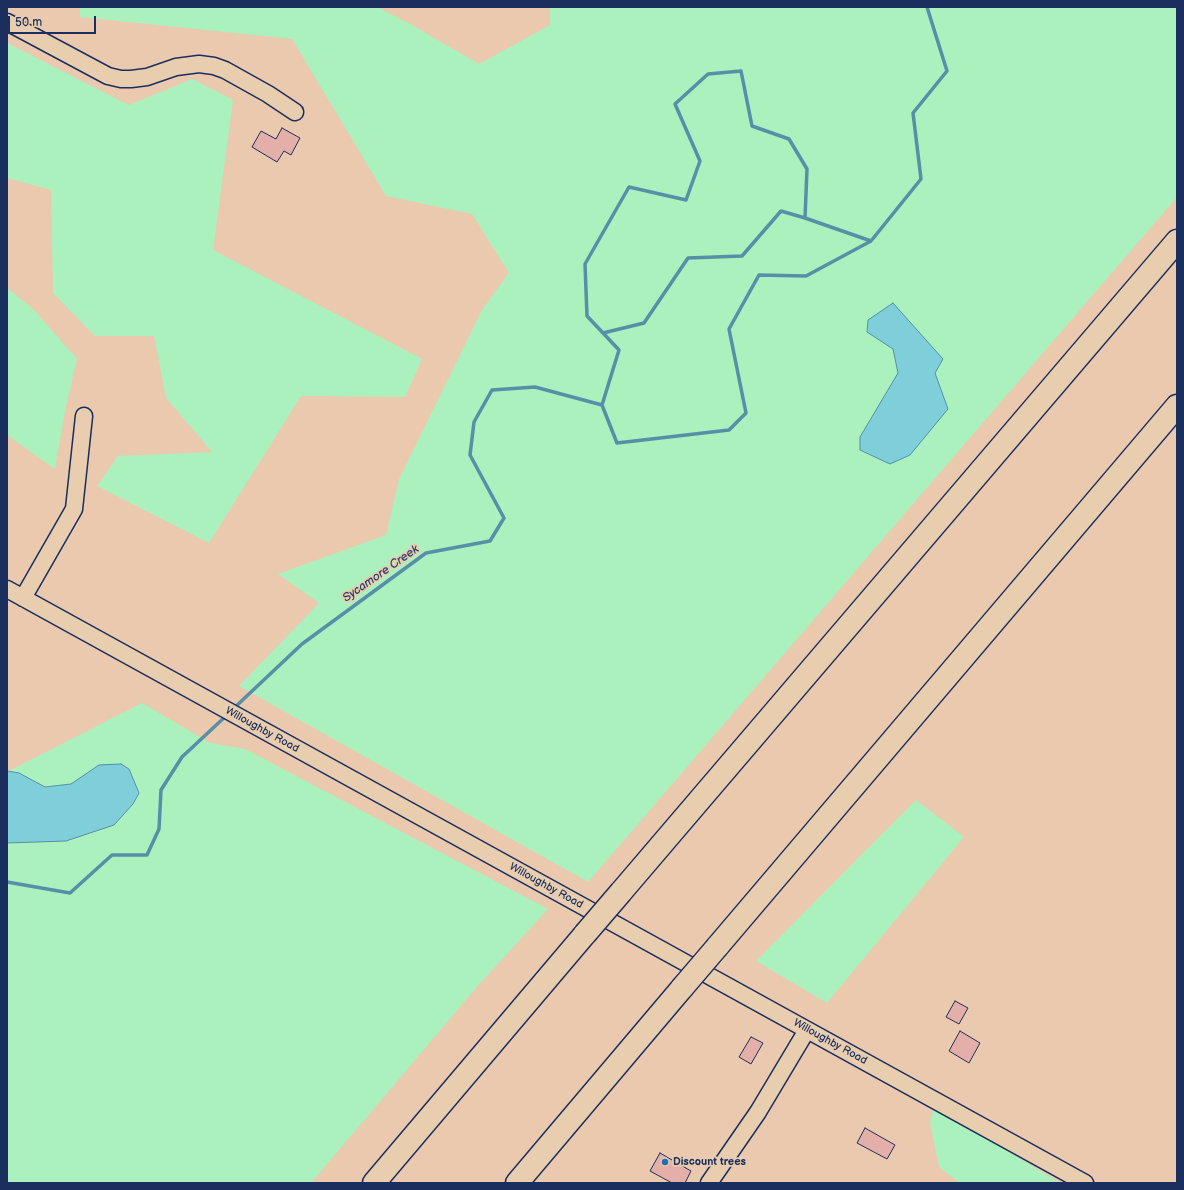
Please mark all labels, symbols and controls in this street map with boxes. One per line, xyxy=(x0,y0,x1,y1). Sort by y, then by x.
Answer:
scale bar xyxy=(10,8,98,34)
text: 50 m xyxy=(15,15,42,30)
water label: Sycamore Creek xyxy=(340,542,422,606)
street label: Willoughby Road xyxy=(223,704,301,756)
street label: Willoughby Road xyxy=(507,860,585,912)
street label: Willoughby Road xyxy=(791,1016,869,1068)
place label: Discount trees xyxy=(673,1155,746,1169)
marker: Discount trees xyxy=(660,1157,670,1167)

